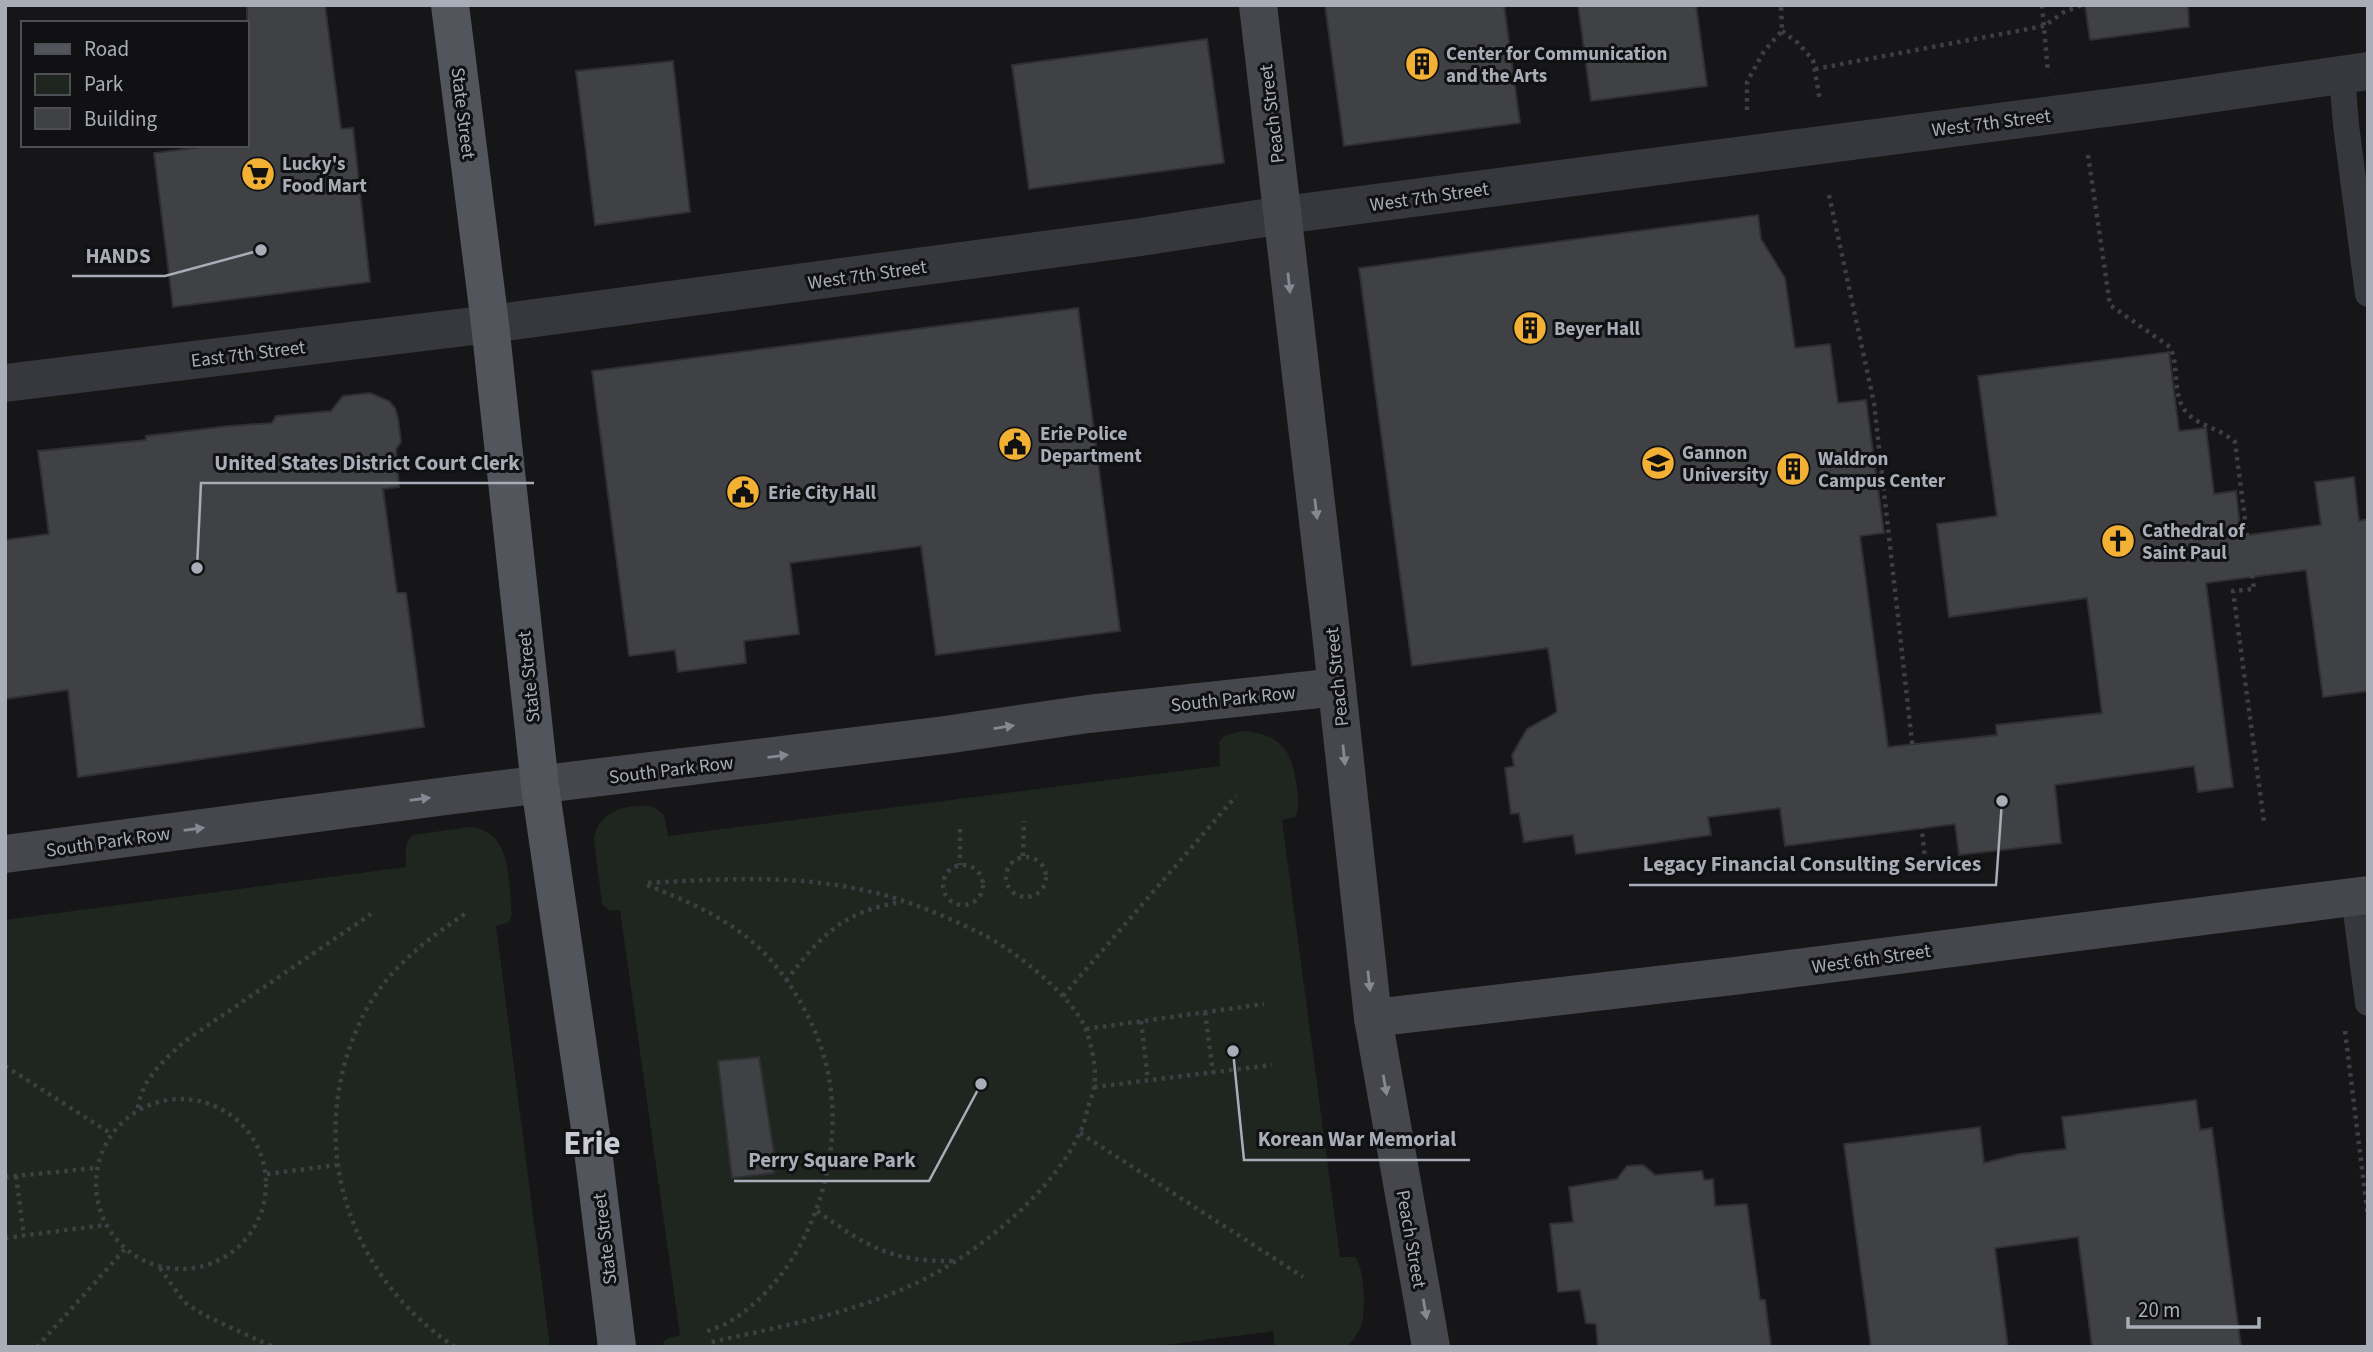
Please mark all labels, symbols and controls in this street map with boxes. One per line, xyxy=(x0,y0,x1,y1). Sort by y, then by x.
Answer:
legend xyxy=(21,21,248,147)
text: Road xyxy=(84,34,129,64)
place label: Center for Communication and the Arts xyxy=(1446,41,1667,90)
building icon: Center for Communication and the Arts xyxy=(1403,45,1441,83)
street label: Peach Street xyxy=(1253,62,1292,165)
street label: State Street xyxy=(444,66,482,161)
text: Park xyxy=(84,69,124,99)
street label: West 7th Street xyxy=(1930,103,2053,144)
text: Building xyxy=(84,104,158,134)
place label: Lucky's Food Mart xyxy=(282,151,367,200)
supermarket icon: Lucky's Food Mart xyxy=(239,155,277,193)
street label: West 7th Street xyxy=(1368,176,1491,219)
callout: HANDS xyxy=(72,234,165,276)
text: HANDS xyxy=(85,241,151,271)
street label: West 7th Street xyxy=(806,254,929,297)
one-way arrow xyxy=(1284,272,1295,294)
building icon: Beyer Hall xyxy=(1511,309,1549,347)
place label: Beyer Hall xyxy=(1554,316,1640,343)
street label: East 7th Street xyxy=(189,334,307,375)
place label: Erie Police Department xyxy=(1040,421,1142,470)
public building icon: Erie Police Department xyxy=(996,425,1034,463)
place label: Gannon University xyxy=(1682,440,1769,489)
callout: United States District Court Clerk xyxy=(201,441,534,483)
school or university icon: Gannon University xyxy=(1639,444,1677,482)
place label: Waldron Campus Center xyxy=(1818,446,1946,495)
text: United States District Court Clerk xyxy=(214,448,520,478)
building icon: Waldron Campus Center xyxy=(1774,450,1812,488)
public building icon: Erie City Hall xyxy=(724,473,762,511)
place label: Erie City Hall xyxy=(768,480,876,507)
one-way arrow xyxy=(1311,498,1322,520)
place label: Cathedral of Saint Paul xyxy=(2142,518,2246,567)
church icon: Cathedral of Saint Paul xyxy=(2099,522,2137,560)
street label: Peach Street xyxy=(1319,625,1356,728)
street label: State Street xyxy=(511,629,548,724)
street label: South Park Row xyxy=(1170,679,1297,719)
one-way arrow xyxy=(993,721,1015,732)
one-way arrow xyxy=(1339,744,1350,766)
street label: South Park Row xyxy=(607,749,735,792)
one-way arrow xyxy=(767,751,789,762)
one-way arrow xyxy=(409,794,431,805)
street label: South Park Row xyxy=(44,820,172,865)
one-way arrow xyxy=(183,824,205,835)
callout: Legacy Financial Consulting Services xyxy=(1629,843,1996,885)
text: Legacy Financial Consulting Services xyxy=(1643,849,1981,879)
street label: West 6th Street xyxy=(1810,938,1933,981)
one-way arrow xyxy=(1364,970,1375,992)
one-way arrow xyxy=(1380,1074,1391,1096)
callout: Korean War Memorial xyxy=(1244,1118,1470,1160)
district label: Erie xyxy=(563,1120,621,1167)
text: Korean War Memorial xyxy=(1258,1124,1456,1154)
callout: Perry Square Park xyxy=(734,1139,929,1181)
text: Perry Square Park xyxy=(748,1145,916,1175)
street label: Peach Street xyxy=(1389,1188,1433,1291)
street label: State Street xyxy=(586,1191,624,1286)
scale bar xyxy=(2128,1286,2259,1330)
text: 20 m xyxy=(2138,1295,2180,1325)
one-way arrow xyxy=(1420,1298,1431,1320)

